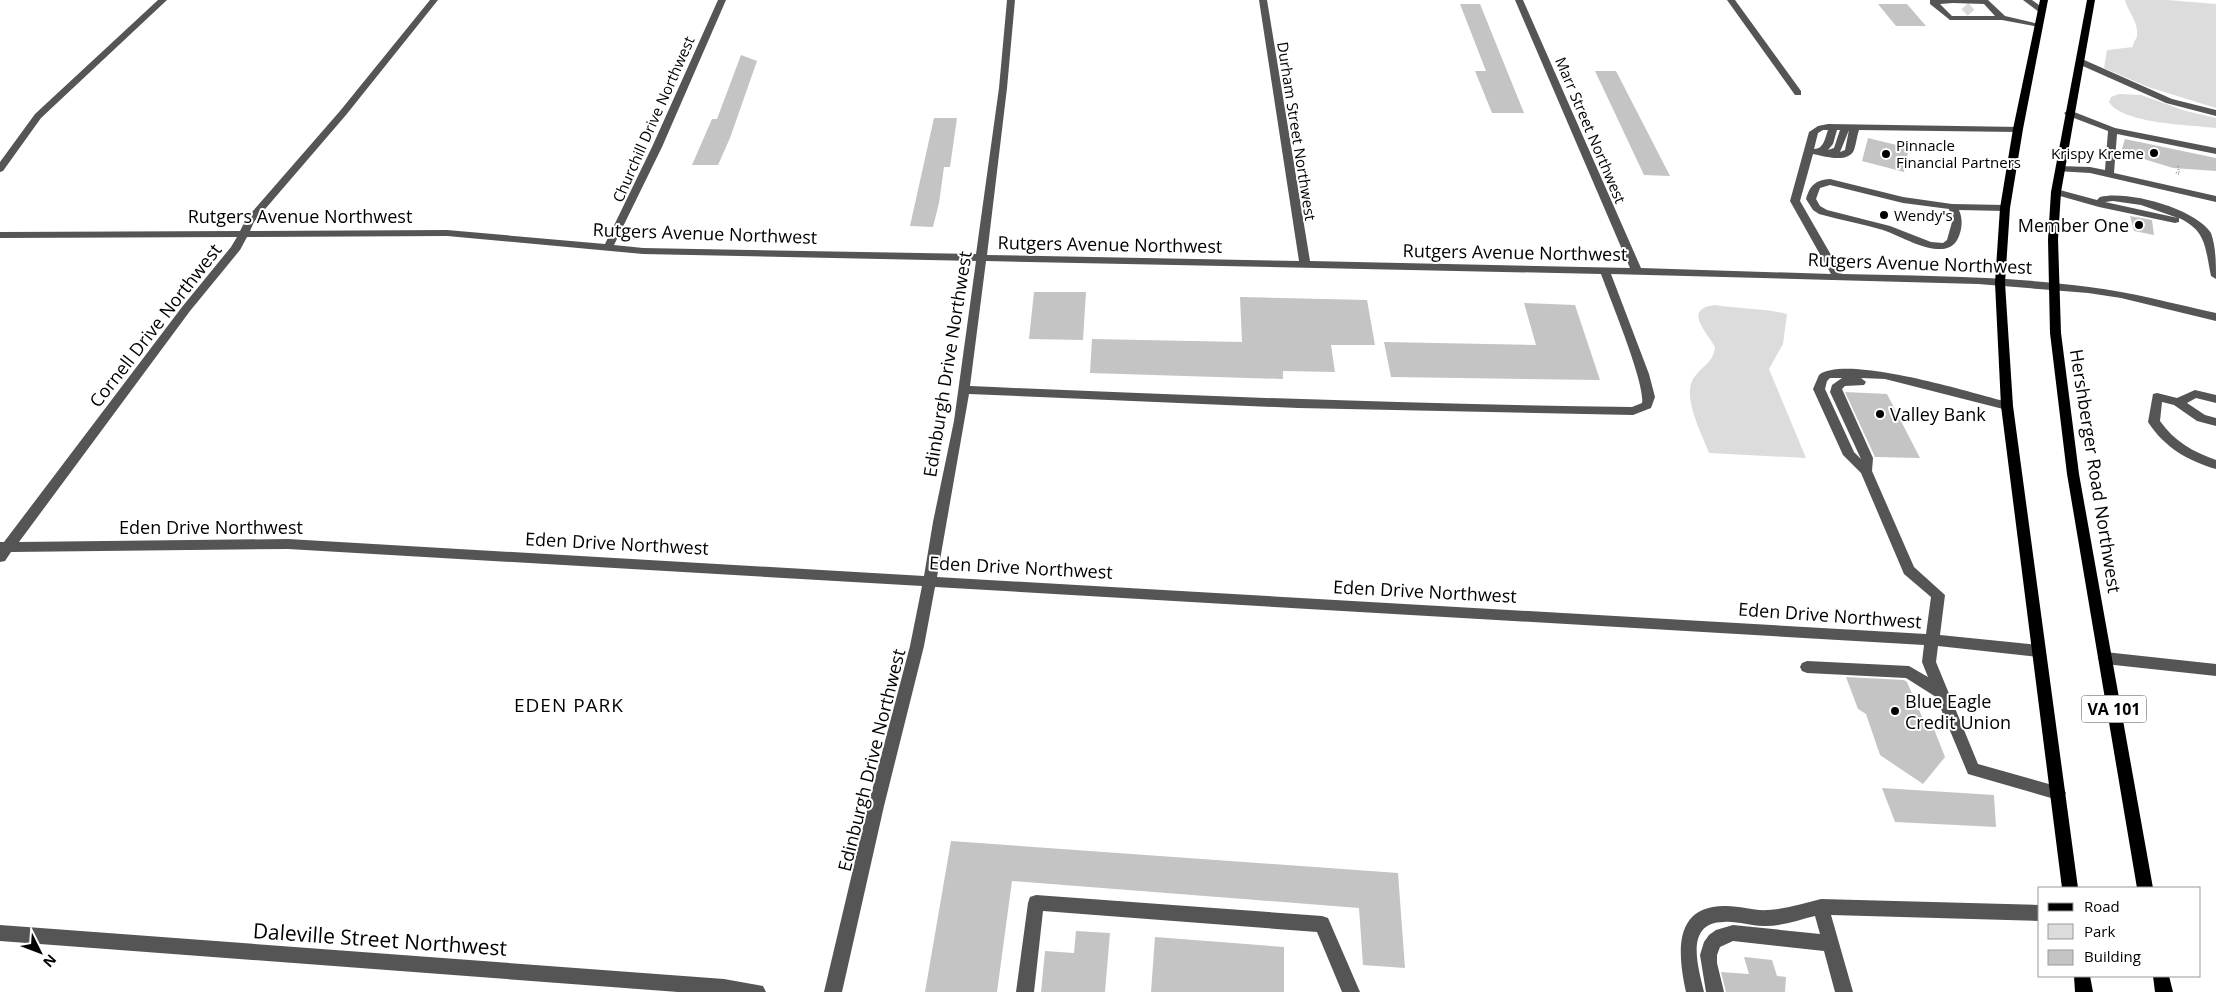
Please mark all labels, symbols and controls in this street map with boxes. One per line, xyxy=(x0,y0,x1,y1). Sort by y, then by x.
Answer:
street label: Churchill Drive Northwest xyxy=(607,33,699,205)
street label: Durham Street Northwest xyxy=(1273,40,1321,222)
street label: Marr Street Northwest xyxy=(1551,54,1631,206)
place label: Pinnacle Financial Partners xyxy=(1896,135,2021,172)
place label: Krispy Kreme xyxy=(2051,143,2144,163)
marker: Krispy Kreme xyxy=(2148,147,2160,159)
marker: Pinnacle Financial Partners xyxy=(1880,148,1892,160)
street label: Rutgers Avenue Northwest xyxy=(188,204,412,228)
place label: Wendy's xyxy=(1894,205,1953,225)
marker: Wendy's xyxy=(1878,209,1890,221)
place label: Member One xyxy=(2018,213,2129,237)
street label: Rutgers Avenue Northwest xyxy=(592,217,818,249)
marker: Member One xyxy=(2133,219,2145,231)
street label: Rutgers Avenue Northwest xyxy=(997,230,1223,258)
street label: Cornell Drive Northwest xyxy=(84,238,226,412)
street label: Rutgers Avenue Northwest xyxy=(1402,238,1628,266)
street label: Rutgers Avenue Northwest xyxy=(1807,247,2033,279)
street label: Edinburgh Drive Northwest xyxy=(917,249,977,479)
street label: Hershberger Road Northwest xyxy=(2065,347,2127,595)
place label: Valley Bank xyxy=(1890,402,1986,426)
marker: Valley Bank xyxy=(1874,408,1886,420)
street label: Eden Drive Northwest xyxy=(119,515,303,539)
street label: Eden Drive Northwest xyxy=(525,526,709,560)
street label: Eden Drive Northwest xyxy=(929,550,1113,584)
street label: Eden Drive Northwest xyxy=(1333,574,1517,608)
street label: Eden Drive Northwest xyxy=(1737,597,1923,633)
street label: Edinburgh Drive Northwest xyxy=(832,646,910,874)
place label: Blue Eagle Credit Union xyxy=(1905,689,2011,734)
district label: EDEN PARK xyxy=(514,692,624,718)
road number: VA 101 xyxy=(2082,696,2146,722)
marker: Blue Eagle Credit Union xyxy=(1889,705,1901,717)
legend xyxy=(2038,887,2201,977)
text: Road xyxy=(2084,896,2120,916)
street label: Daleville Street Northwest xyxy=(252,916,508,962)
text: Park xyxy=(2084,921,2115,941)
north arrow xyxy=(15,927,65,977)
text: Building xyxy=(2084,946,2141,966)
text: N xyxy=(39,950,61,972)

